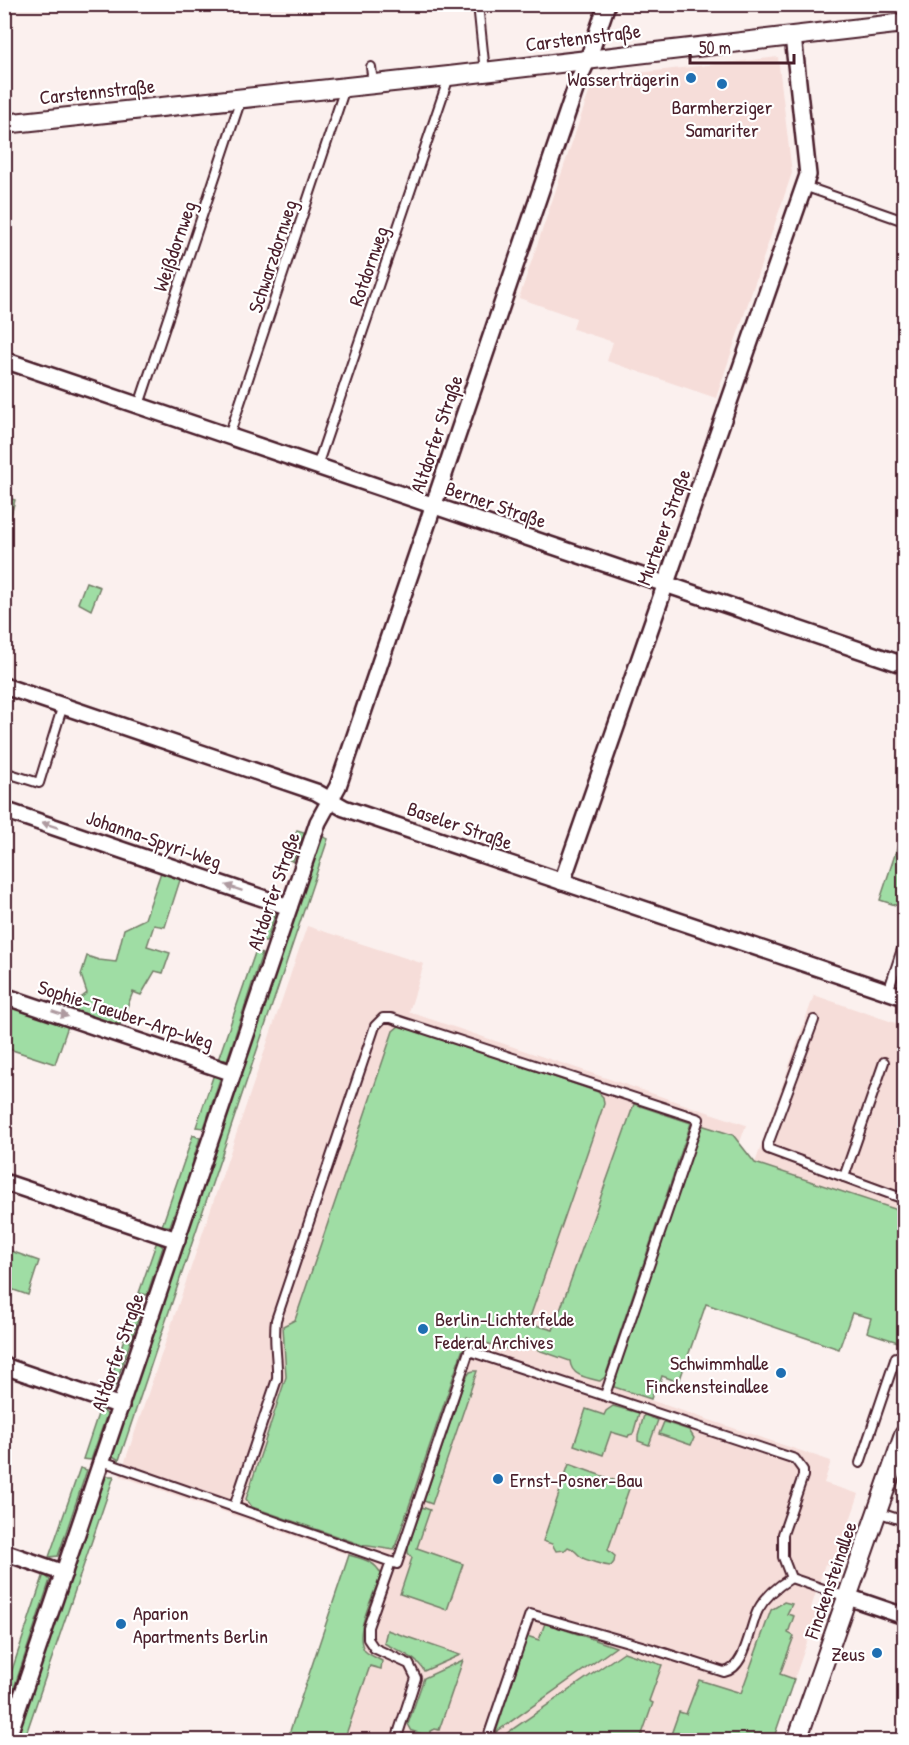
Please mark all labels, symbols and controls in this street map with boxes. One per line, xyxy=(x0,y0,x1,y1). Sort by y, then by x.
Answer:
street label: Carstennstraße xyxy=(524,17,642,57)
scale bar xyxy=(690,27,794,65)
text: 50 m xyxy=(699,35,731,60)
place label: Wasserträgerin xyxy=(567,65,679,92)
marker: Wasserträgerin xyxy=(684,71,698,85)
street label: Carstennstraße xyxy=(38,72,156,110)
marker: Barmherziger Samariter xyxy=(715,77,729,91)
place label: Barmherziger Samariter xyxy=(672,93,773,143)
street label: Schwarzdornweg xyxy=(241,196,303,316)
street label: Weißdornweg xyxy=(146,197,202,295)
street label: Rotdornweg xyxy=(342,222,394,310)
street label: Altdorfer Straße xyxy=(403,371,469,497)
street label: Murtener Straße xyxy=(629,465,697,589)
street label: Berner Straße xyxy=(442,474,550,534)
street label: Baseler Straße xyxy=(404,794,516,856)
street label: Johanna-Spyri-Weg xyxy=(83,803,225,875)
one-way arrow xyxy=(40,820,58,830)
street label: Altdorfer Straße xyxy=(240,828,306,954)
one-way arrow xyxy=(225,883,243,893)
street label: Sophie-Taeuber-Arp-Weg xyxy=(35,973,217,1055)
one-way arrow xyxy=(51,1010,69,1019)
street label: Altdorfer Straße xyxy=(84,1289,150,1415)
place label: Berlin-Lichterfelde Federal Archives xyxy=(434,1305,575,1355)
marker: Berlin-Lichterfelde Federal Archives xyxy=(416,1322,430,1336)
place label: Schwimmhalle Finckensteinallee xyxy=(645,1349,769,1399)
marker: Schwimmhalle Finckensteinallee xyxy=(774,1366,788,1380)
place label: Ernst-Posner-Bau xyxy=(510,1466,642,1493)
marker: Ernst-Posner-Bau xyxy=(491,1472,505,1486)
street label: Finckensteinallee xyxy=(797,1518,863,1643)
place label: Aparion Apartments Berlin xyxy=(133,1599,268,1649)
marker: Aparion Apartments Berlin xyxy=(114,1617,128,1631)
place label: Zeus xyxy=(831,1640,865,1667)
marker: Zeus xyxy=(870,1646,884,1660)

